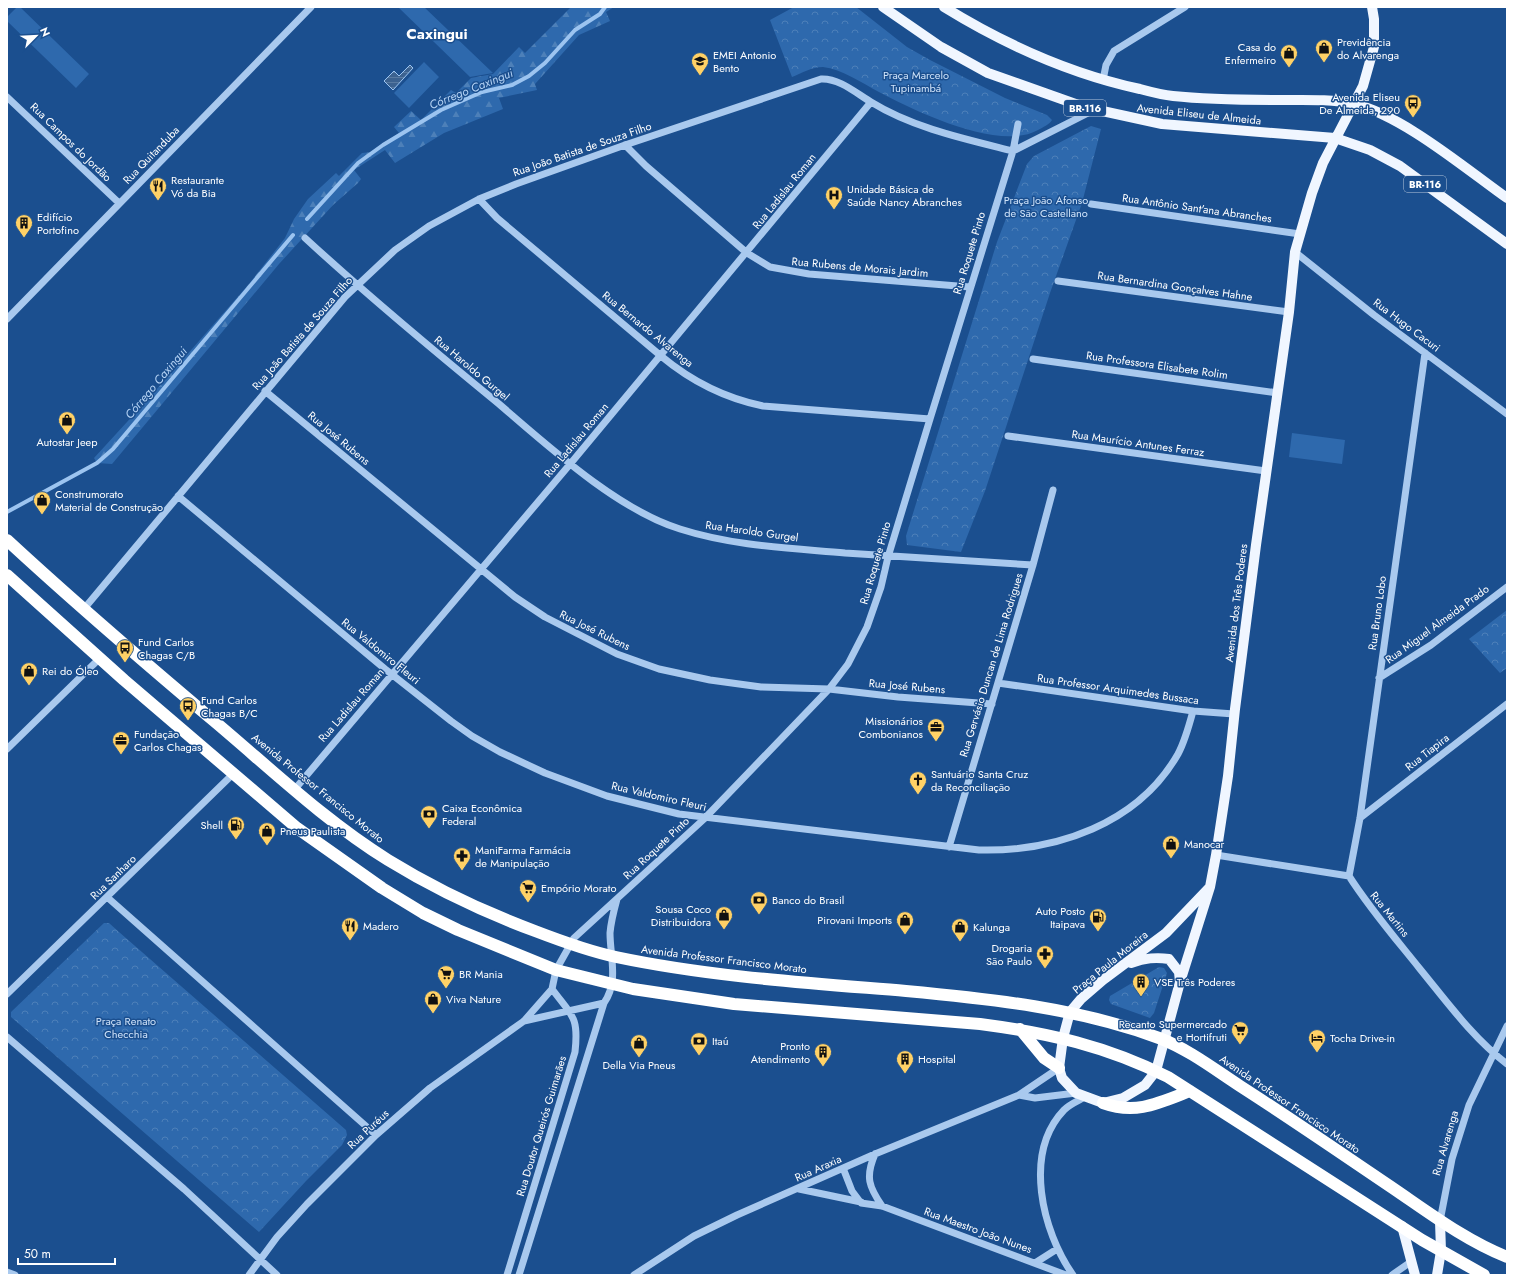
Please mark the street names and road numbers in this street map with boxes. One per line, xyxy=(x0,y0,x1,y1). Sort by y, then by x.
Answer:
street label: Rua Campos do Jordão xyxy=(27,99,115,185)
road number: BR-116 xyxy=(1064,100,1106,116)
street label: Avenida Eliseu de Almeida xyxy=(1136,100,1262,128)
street label: Rua João Batista de Souza Filho xyxy=(510,118,654,180)
street label: Rua Quitanduba xyxy=(119,122,183,188)
street label: Rua Ladislau Roman xyxy=(749,150,819,232)
road number: BR-116 xyxy=(1404,176,1446,192)
street label: Rua Antônio Sant'ana Abranches xyxy=(1121,190,1273,227)
street label: Rua Roquete Pinto xyxy=(949,210,989,296)
street label: Rua Rubens de Morais Jardim xyxy=(791,253,929,281)
street label: Rua Bernardina Gonçalves Hahne xyxy=(1097,267,1254,305)
street label: Rua João Batista de Souza Filho xyxy=(248,273,356,393)
street label: Rua Bernardo Alvarenga xyxy=(599,287,697,371)
street label: Rua Hugo Cacuri xyxy=(1370,294,1444,356)
street label: Rua Haroldo Gurgel xyxy=(431,332,513,404)
street label: Rua Professora Elisabete Rolim xyxy=(1085,347,1229,383)
street label: Rua Ladislau Roman xyxy=(540,399,612,481)
street label: Rua José Rubens xyxy=(304,407,374,469)
street label: Rua Maurício Antunes Ferraz xyxy=(1071,426,1205,460)
street label: Rua Haroldo Gurgel xyxy=(704,517,800,545)
street label: Rua Roquete Pinto xyxy=(856,520,894,606)
street label: Avenida dos Três Poderes xyxy=(1221,542,1251,663)
street label: Rua Gervásio Duncan de Lima Rodrigues xyxy=(955,570,1027,759)
street label: Rua Bruno Lobo xyxy=(1364,575,1390,651)
street label: Rua Miguel Almeida Prado xyxy=(1382,581,1492,667)
street label: Rua José Rubens xyxy=(557,606,633,654)
street label: Rua Valdomiro Fleuri xyxy=(338,614,424,688)
street label: Rua Ladislau Roman xyxy=(314,665,388,745)
street label: Rua Professor Arquimedes Bussaca xyxy=(1036,670,1200,708)
street label: Rua José Rubens xyxy=(868,675,946,697)
street label: Avenida Professor Francisco Morato xyxy=(248,729,388,847)
street label: Rua Tiapira xyxy=(1402,730,1452,774)
street label: Rua Valdomiro Fleuri xyxy=(610,777,708,815)
street label: Rua Roquete Pinto xyxy=(619,813,693,883)
street label: Rua Sanharo xyxy=(86,851,140,903)
street label: Rua Martins xyxy=(1367,888,1414,941)
street label: Praça Paula Moreira xyxy=(1069,927,1151,997)
street label: Avenida Professor Francisco Morato xyxy=(640,941,808,977)
street label: Avenida Professor Francisco Morato xyxy=(1216,1051,1364,1157)
street label: Rua Doutor Queirós Guimarães xyxy=(512,1053,570,1198)
street label: Rua Puréus xyxy=(344,1105,393,1152)
street label: Rua Alvarenga xyxy=(1428,1109,1462,1177)
street label: Rua Araxia xyxy=(792,1151,844,1185)
street label: Rua Maestro João Nunes xyxy=(922,1203,1035,1257)

